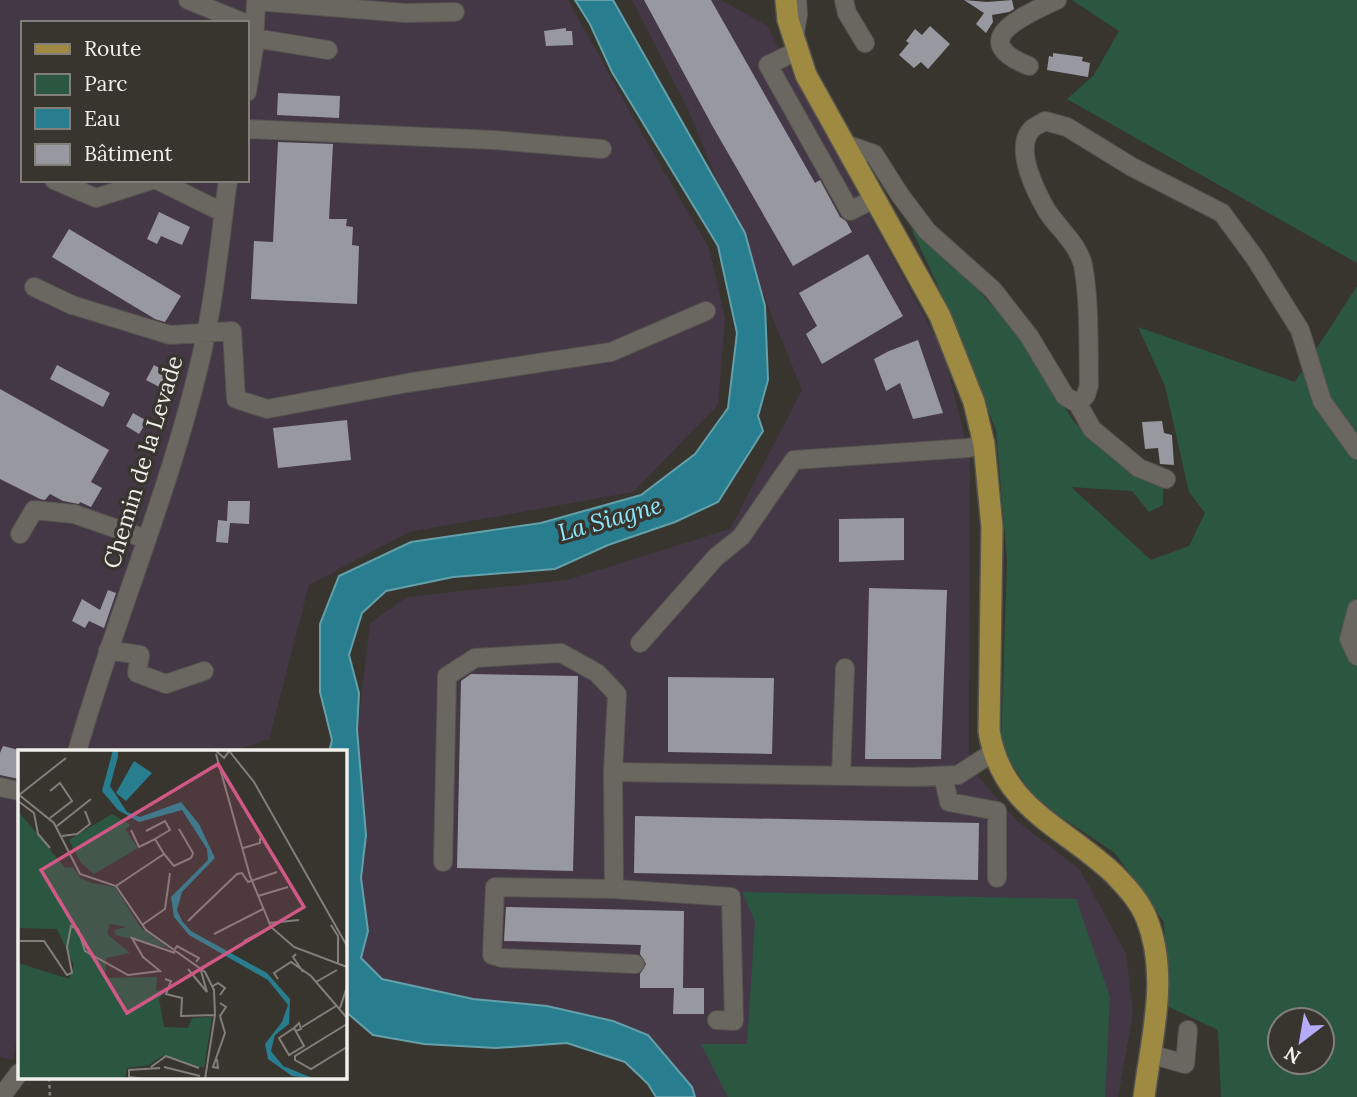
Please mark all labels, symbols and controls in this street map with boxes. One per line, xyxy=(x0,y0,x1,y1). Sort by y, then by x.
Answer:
legend xyxy=(21,21,248,182)
text: Route xyxy=(84,35,141,62)
text: Parc xyxy=(84,70,128,97)
text: Eau xyxy=(84,105,120,132)
text: Bâtiment xyxy=(84,140,173,167)
street label: Chemin de la Levade xyxy=(96,352,189,572)
water label: La Siagne xyxy=(554,489,665,548)
inset map xyxy=(18,750,346,1080)
north arrow xyxy=(1266,1006,1336,1076)
text: N xyxy=(1280,1041,1305,1070)

